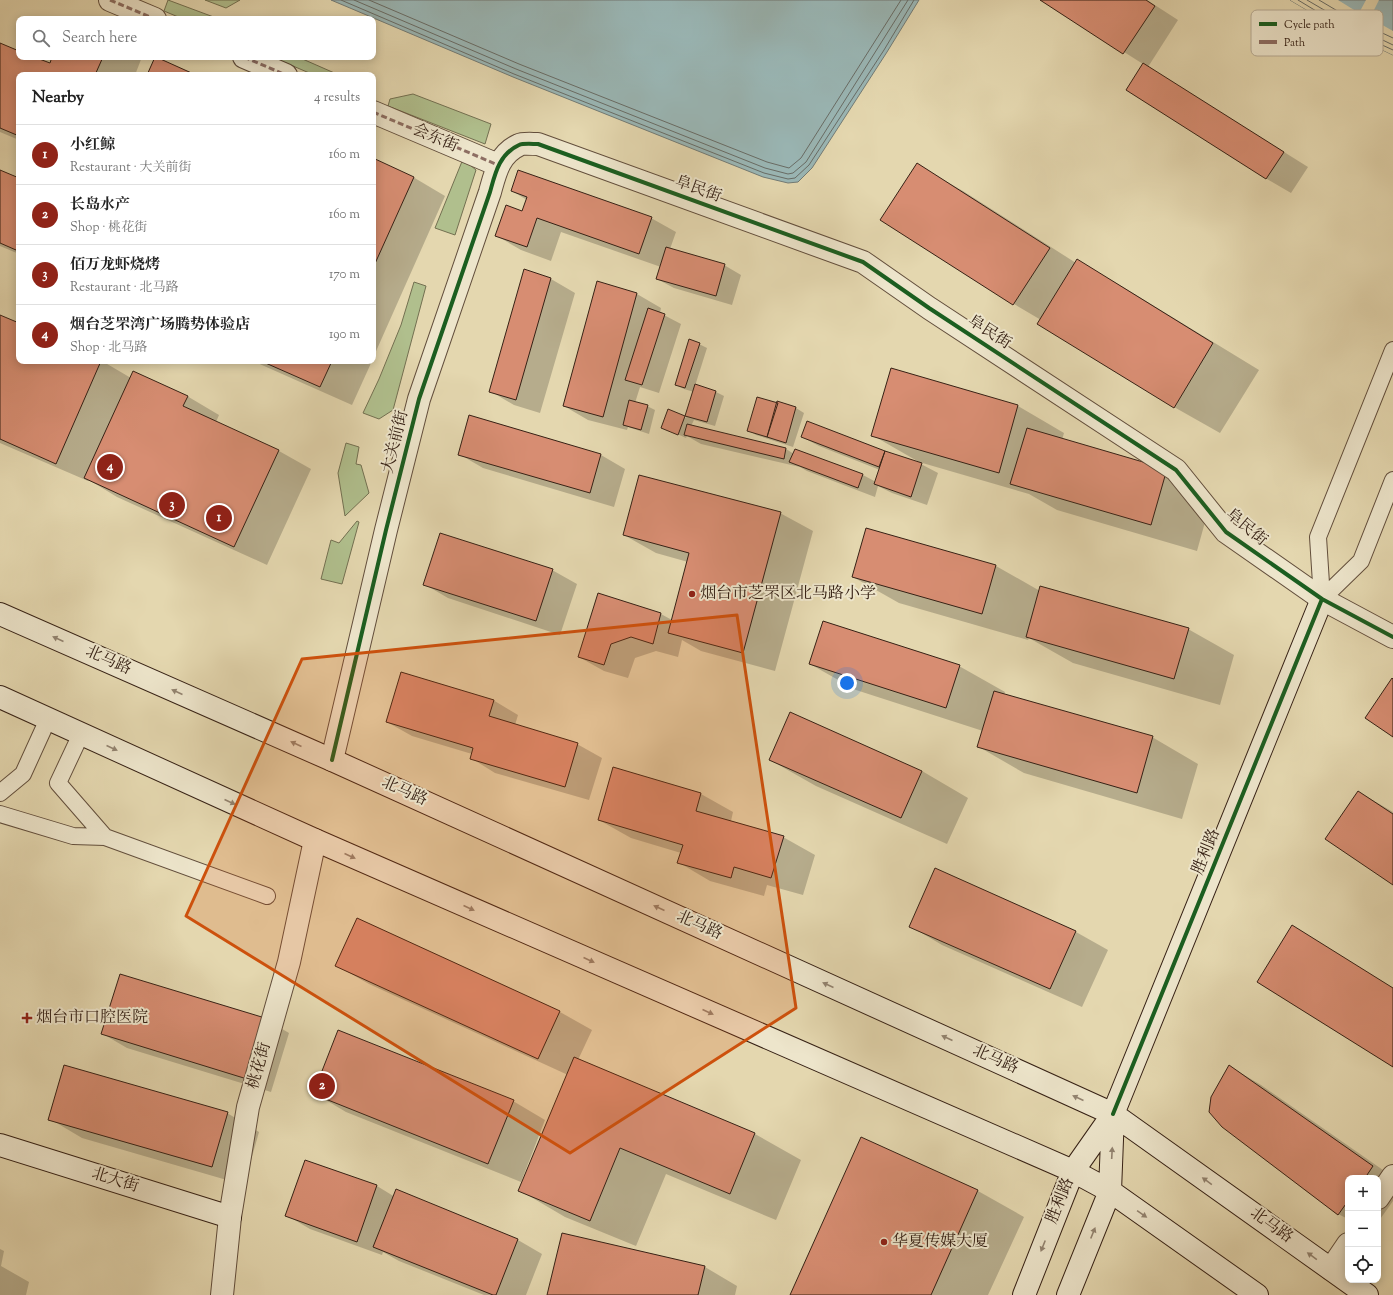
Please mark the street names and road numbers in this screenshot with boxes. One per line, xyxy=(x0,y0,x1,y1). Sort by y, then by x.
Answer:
street label: 会东街 xyxy=(408,119,462,159)
street label: 阜民街 xyxy=(672,171,724,209)
street label: 阜民街 xyxy=(963,310,1015,356)
street label: 大关前街 xyxy=(377,408,415,476)
street label: 阜民街 xyxy=(1220,504,1272,552)
street label: 北马路 xyxy=(81,641,135,681)
street label: 北马路 xyxy=(377,772,431,812)
street label: 胜利路 xyxy=(1187,825,1227,879)
street label: 北马路 xyxy=(672,906,726,946)
street label: 桃花街 xyxy=(242,1040,278,1092)
street label: 北马路 xyxy=(968,1040,1022,1080)
street label: 北大街 xyxy=(89,1163,141,1199)
street label: 胜利路 xyxy=(1041,1174,1081,1228)
street label: 北马路 xyxy=(1245,1203,1297,1249)

